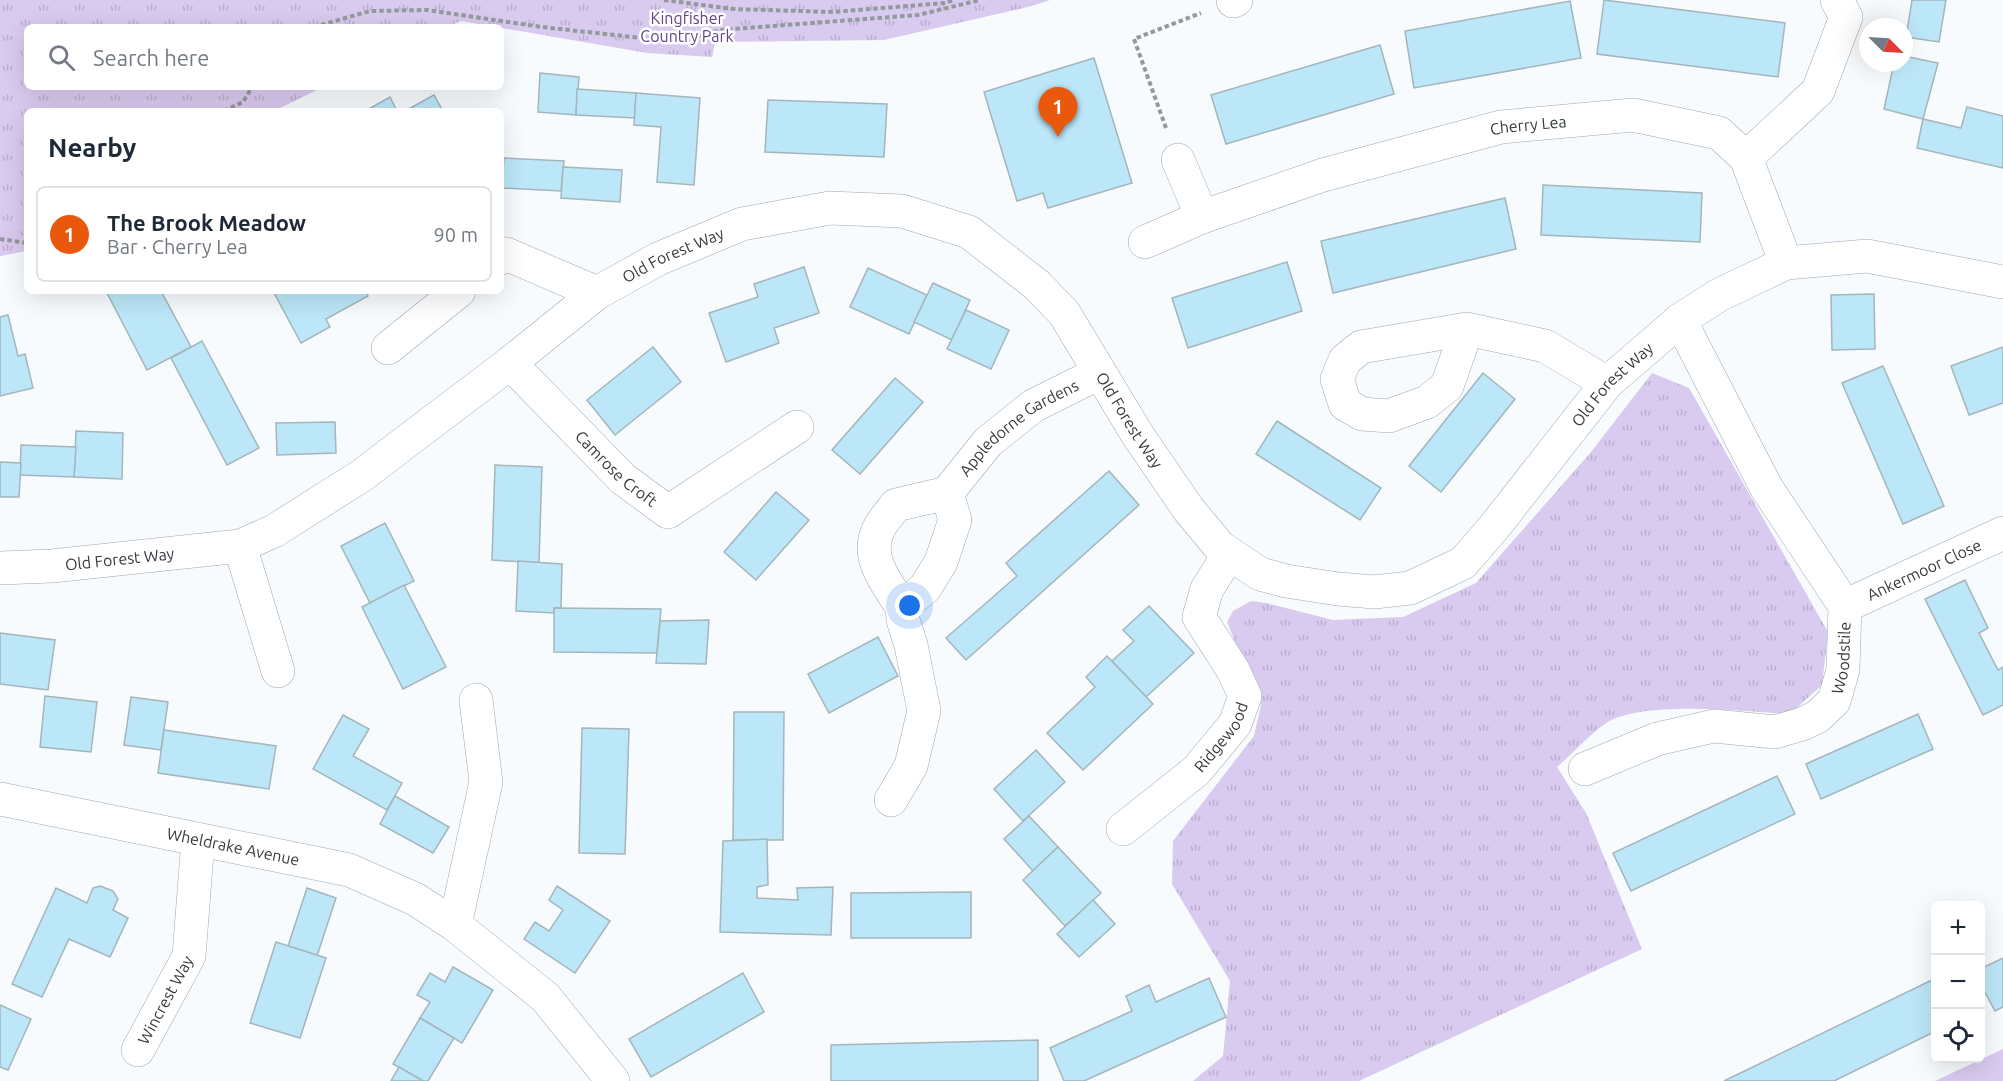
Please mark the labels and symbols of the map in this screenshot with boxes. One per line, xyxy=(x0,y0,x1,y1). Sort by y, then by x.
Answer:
park label: Kingfisher Country Park xyxy=(640,9,734,45)
north arrow xyxy=(1859,18,1913,72)
pin: 1 xyxy=(1038,88,1078,137)
street label: Cherry Lea xyxy=(1488,112,1567,139)
street label: Old Forest Way xyxy=(619,224,726,286)
street label: Old Forest Way xyxy=(1568,339,1657,430)
street label: Old Forest Way xyxy=(1093,369,1167,472)
street label: Appledorne Gardens xyxy=(955,376,1081,479)
street label: Camrose Croft xyxy=(572,427,661,510)
street label: Ankermoor Close xyxy=(1864,535,1984,604)
street label: Old Forest Way xyxy=(64,544,175,574)
your location xyxy=(895,591,924,620)
street label: Woodstile xyxy=(1828,621,1854,696)
street label: Ridgewood xyxy=(1190,700,1251,775)
street label: Wheldrake Avenue xyxy=(165,824,301,869)
street label: Wincrest Way xyxy=(134,952,197,1047)

